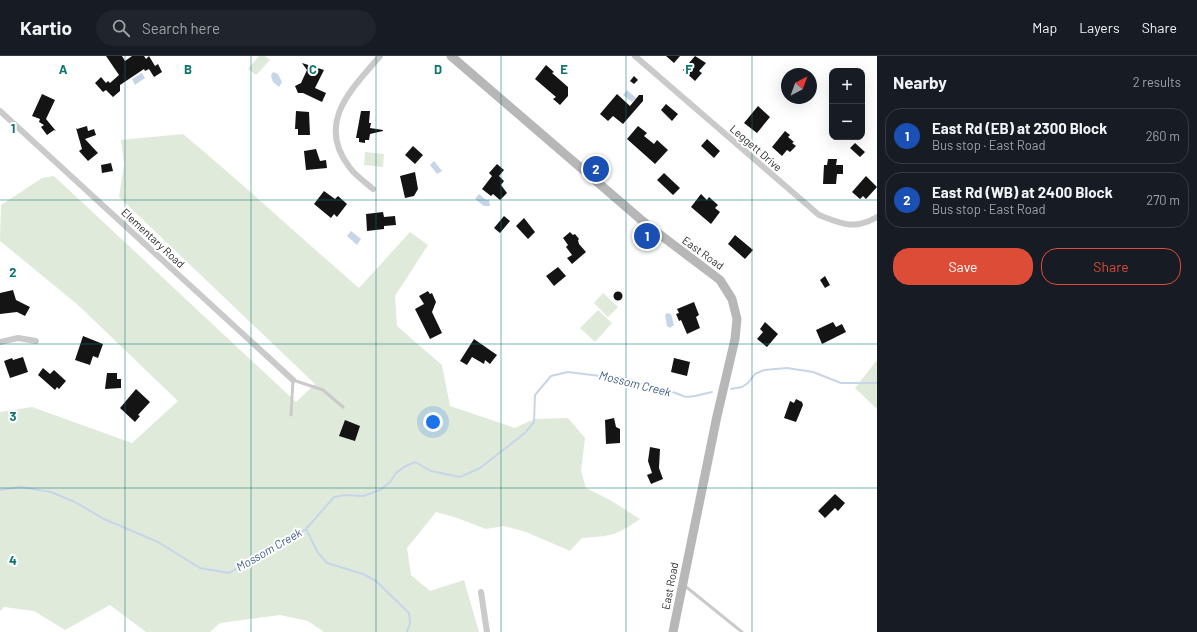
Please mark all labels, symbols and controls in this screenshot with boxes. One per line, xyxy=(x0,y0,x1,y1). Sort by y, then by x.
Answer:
search box xyxy=(96,10,376,46)
text: Kartio xyxy=(20,16,72,39)
icon: search xyxy=(110,17,132,39)
text: Search here xyxy=(142,19,220,37)
text: Map xyxy=(1032,19,1057,36)
text: Layers xyxy=(1079,19,1120,36)
text: Share xyxy=(1142,19,1177,36)
text: A xyxy=(59,61,68,77)
text: B xyxy=(184,61,192,77)
text: C xyxy=(309,61,317,77)
text: D xyxy=(434,61,442,77)
text: E xyxy=(560,61,568,77)
text: F xyxy=(685,61,693,77)
north arrow xyxy=(781,68,817,104)
map controls xyxy=(829,68,865,140)
button: + xyxy=(829,68,865,104)
text: Nearby xyxy=(893,72,947,92)
text: 2 results xyxy=(1133,74,1181,90)
button: − xyxy=(829,104,865,140)
text: East Rd (EB) at 2300 Block xyxy=(932,119,1107,137)
text: 1 xyxy=(11,120,15,136)
street label: Leggett Drive xyxy=(728,122,785,174)
text: 1 xyxy=(905,128,909,144)
text: 260 m xyxy=(1146,128,1180,144)
text: Bus stop · East Road xyxy=(932,137,1046,153)
pin: 2 xyxy=(583,154,609,184)
text: East Rd (WB) at 2400 Block xyxy=(932,183,1113,201)
text: 2 xyxy=(903,192,911,208)
text: 270 m xyxy=(1146,192,1180,208)
text: Bus stop · East Road xyxy=(932,201,1046,217)
street label: Elementary Road xyxy=(119,205,188,270)
pin: 1 xyxy=(634,221,660,251)
street label: East Road xyxy=(680,233,727,272)
button: Save xyxy=(893,248,1033,285)
button: Share xyxy=(1041,248,1181,285)
text: 2 xyxy=(9,264,17,280)
water label: Mossom Creek xyxy=(598,367,673,399)
text: 3 xyxy=(9,408,17,424)
your location xyxy=(423,412,443,432)
water label: Mossom Creek xyxy=(233,525,304,574)
text: 4 xyxy=(9,552,17,568)
street label: East Road xyxy=(659,561,680,611)

